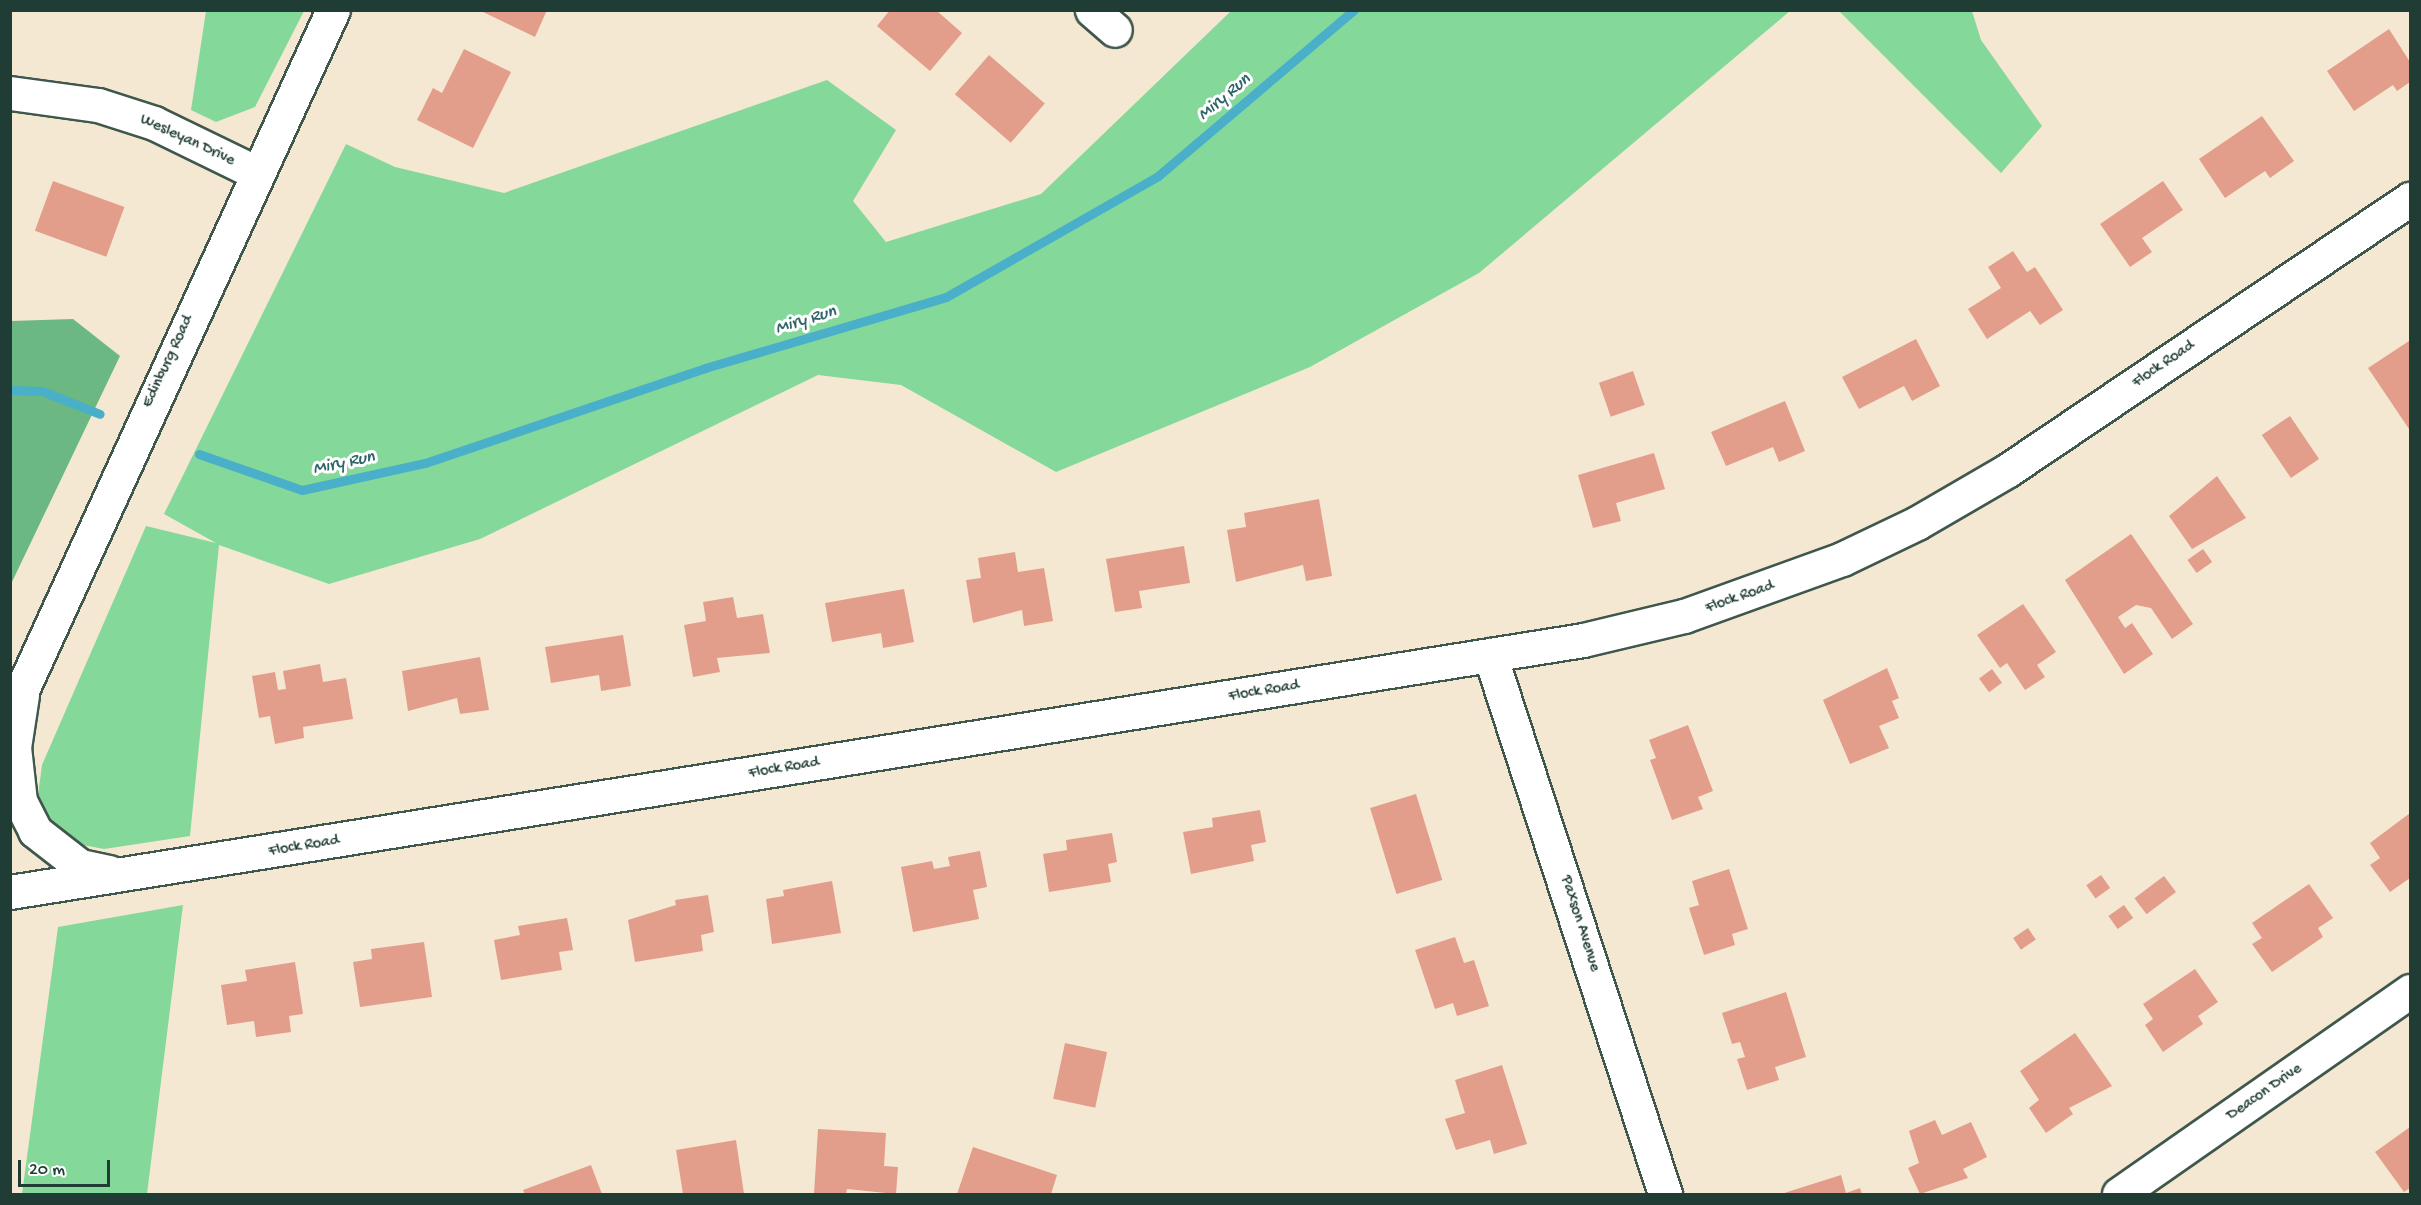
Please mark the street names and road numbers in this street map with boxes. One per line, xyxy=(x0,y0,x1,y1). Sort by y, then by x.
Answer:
street label: Wesleyan Drive xyxy=(136,111,238,171)
street label: Edinburg Road xyxy=(139,313,199,411)
street label: Flock Road xyxy=(2129,337,2199,393)
street label: Flock Road xyxy=(1703,577,1777,619)
street label: Flock Road xyxy=(1227,677,1301,707)
street label: Flock Road xyxy=(747,754,821,784)
street label: Flock Road xyxy=(267,832,341,862)
street label: Paxson Avenue xyxy=(1554,874,1604,974)
street label: Deacon Drive xyxy=(2224,1060,2306,1126)

